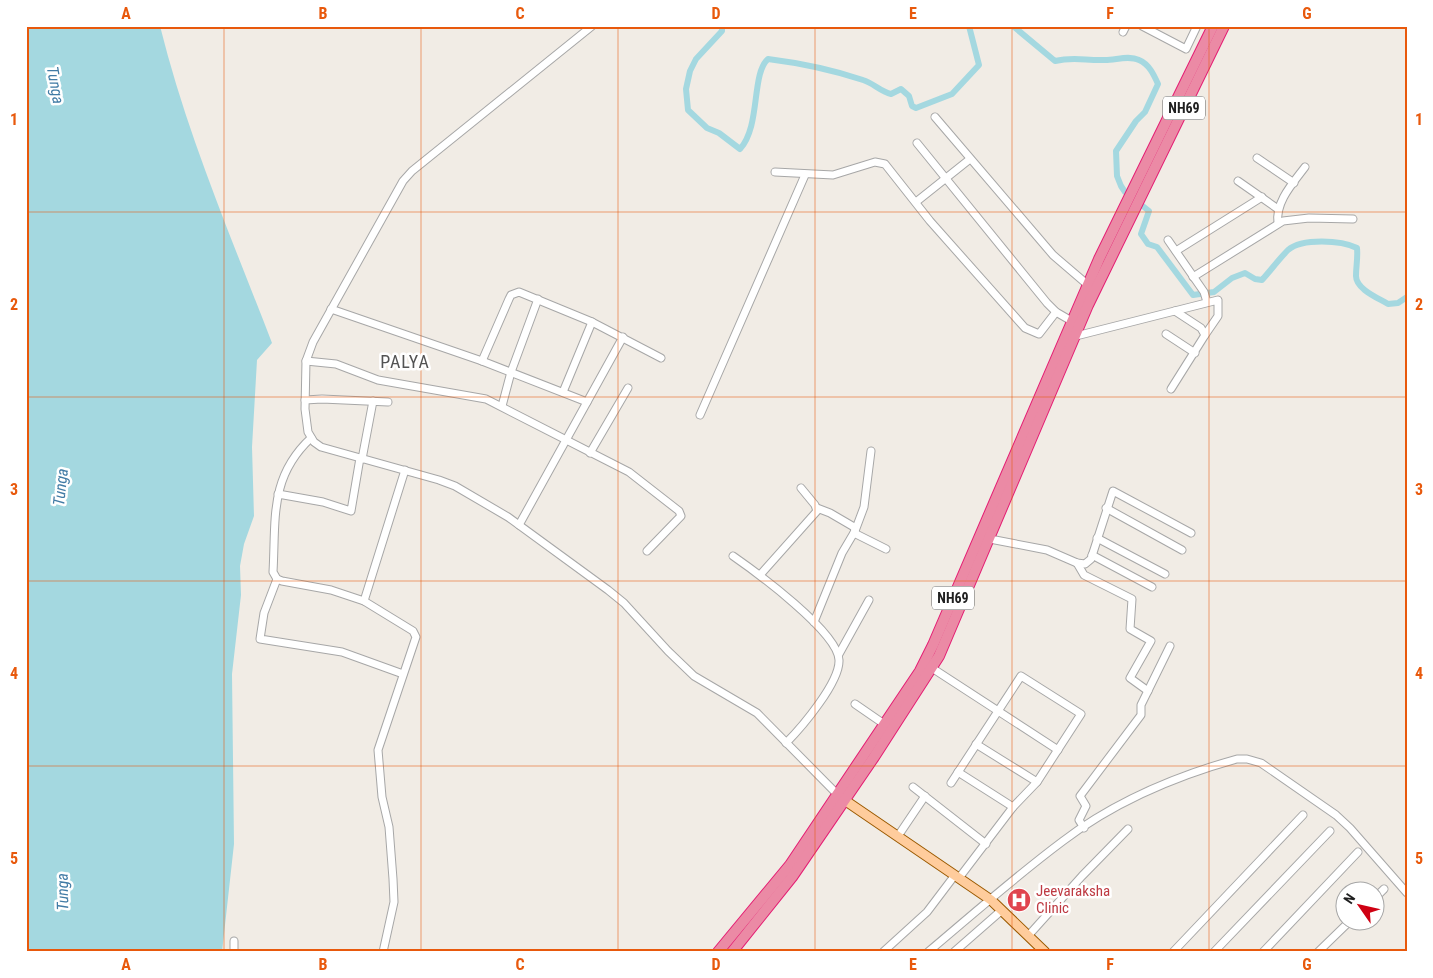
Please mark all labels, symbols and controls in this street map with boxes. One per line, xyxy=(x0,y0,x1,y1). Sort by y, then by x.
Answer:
text: A xyxy=(121,4,131,23)
text: B xyxy=(319,4,328,23)
text: C xyxy=(515,4,525,23)
text: D xyxy=(711,4,721,23)
text: E xyxy=(909,4,917,23)
text: F xyxy=(1106,4,1114,23)
text: G xyxy=(1302,4,1312,23)
water label: Tunga xyxy=(43,65,68,105)
road number: NH69 xyxy=(1163,96,1205,120)
text: 1 xyxy=(10,110,18,129)
text: 1 xyxy=(1415,110,1423,129)
text: 2 xyxy=(10,295,18,314)
text: 2 xyxy=(1415,295,1423,314)
district label: PALYA xyxy=(380,351,430,372)
water label: Tunga xyxy=(49,467,72,507)
text: 3 xyxy=(10,480,18,499)
text: 3 xyxy=(1415,480,1423,499)
road number: NH69 xyxy=(932,586,974,610)
text: 4 xyxy=(10,664,18,683)
text: 4 xyxy=(1415,664,1423,683)
text: 5 xyxy=(10,849,18,868)
text: 5 xyxy=(1415,849,1423,868)
water label: Tunga xyxy=(53,873,72,911)
north arrow xyxy=(1336,880,1386,930)
place label: Jeevaraksha Clinic xyxy=(1036,882,1110,917)
hospital icon: Jeevaraksha Clinic xyxy=(1006,887,1032,913)
text: N xyxy=(1340,891,1358,907)
text: A xyxy=(121,955,131,974)
text: B xyxy=(319,955,328,974)
text: C xyxy=(515,955,525,974)
text: D xyxy=(711,955,721,974)
text: E xyxy=(909,955,917,974)
text: F xyxy=(1106,955,1114,974)
text: G xyxy=(1302,955,1312,974)

